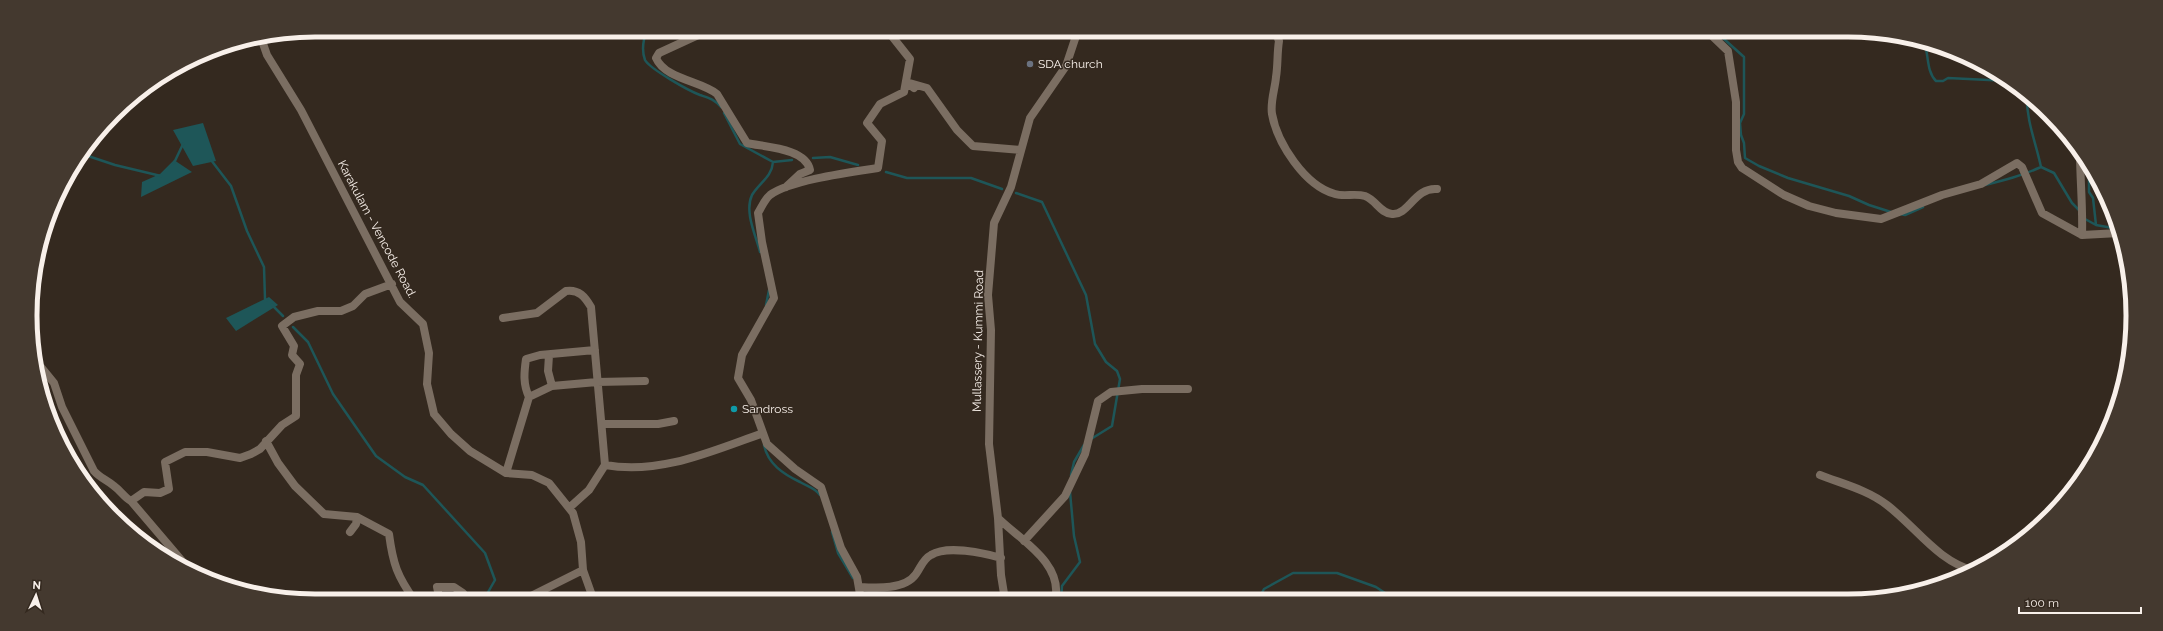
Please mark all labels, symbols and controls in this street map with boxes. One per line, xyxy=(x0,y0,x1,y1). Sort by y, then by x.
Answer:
place label: SDA church xyxy=(1038,57,1103,71)
marker: SDA church xyxy=(1025,59,1035,69)
street label: Karakulam - Vencode Road. xyxy=(335,158,419,300)
street label: Mullassery - Kummi Road xyxy=(970,270,986,412)
place label: Sandross xyxy=(742,402,793,416)
marker: Sandross xyxy=(729,404,739,414)
north arrow xyxy=(16,575,56,615)
text: N xyxy=(32,579,41,592)
scale bar xyxy=(2019,589,2141,615)
text: 100 m xyxy=(2025,596,2059,610)

